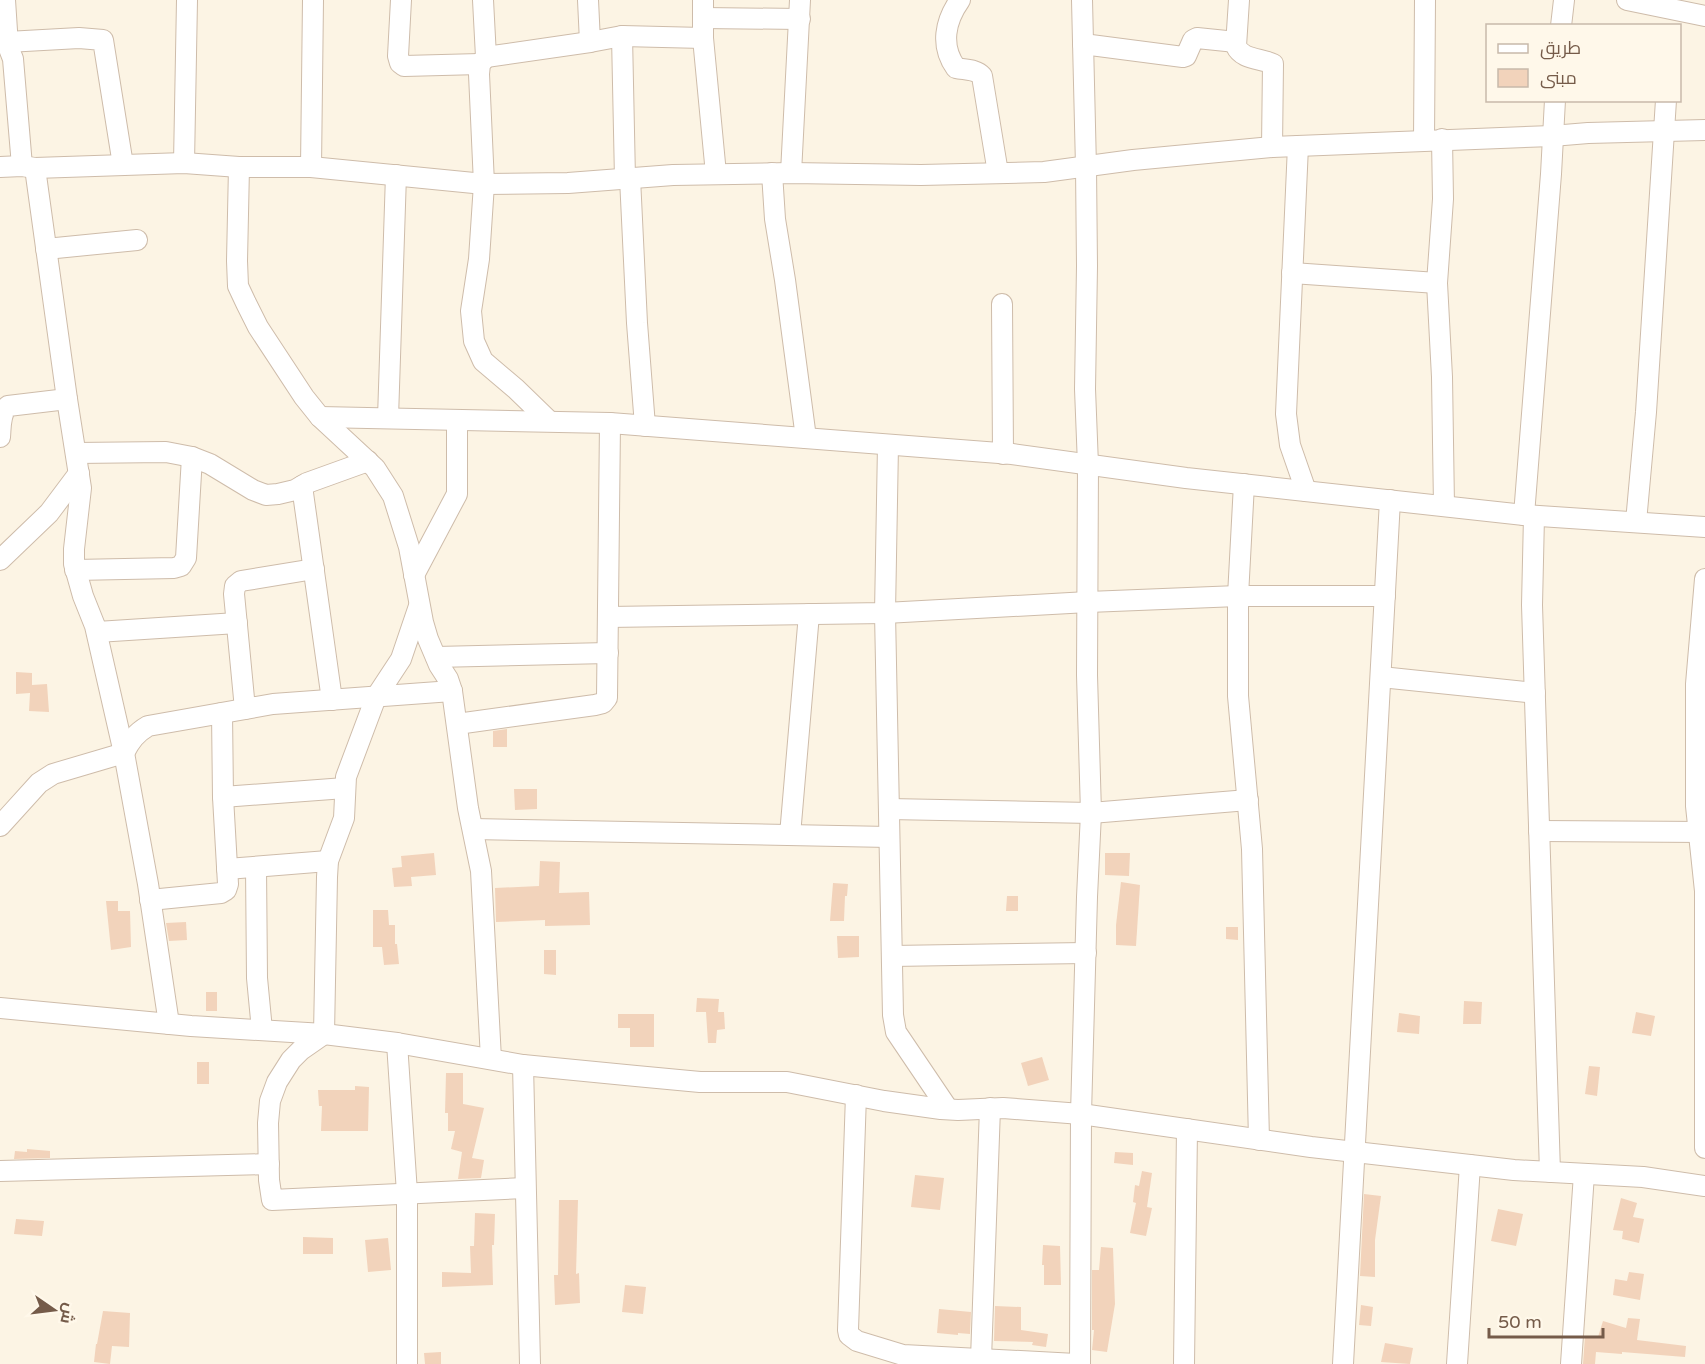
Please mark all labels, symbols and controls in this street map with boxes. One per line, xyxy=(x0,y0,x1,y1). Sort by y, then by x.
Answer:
legend xyxy=(1486,24,1681,102)
text: طريق xyxy=(1540,37,1581,60)
text: مبنى xyxy=(1540,67,1577,89)
north arrow xyxy=(24,1280,84,1340)
text: ش xyxy=(55,1301,80,1326)
scale bar xyxy=(1489,1301,1603,1339)
text: 50 m xyxy=(1498,1311,1542,1333)

